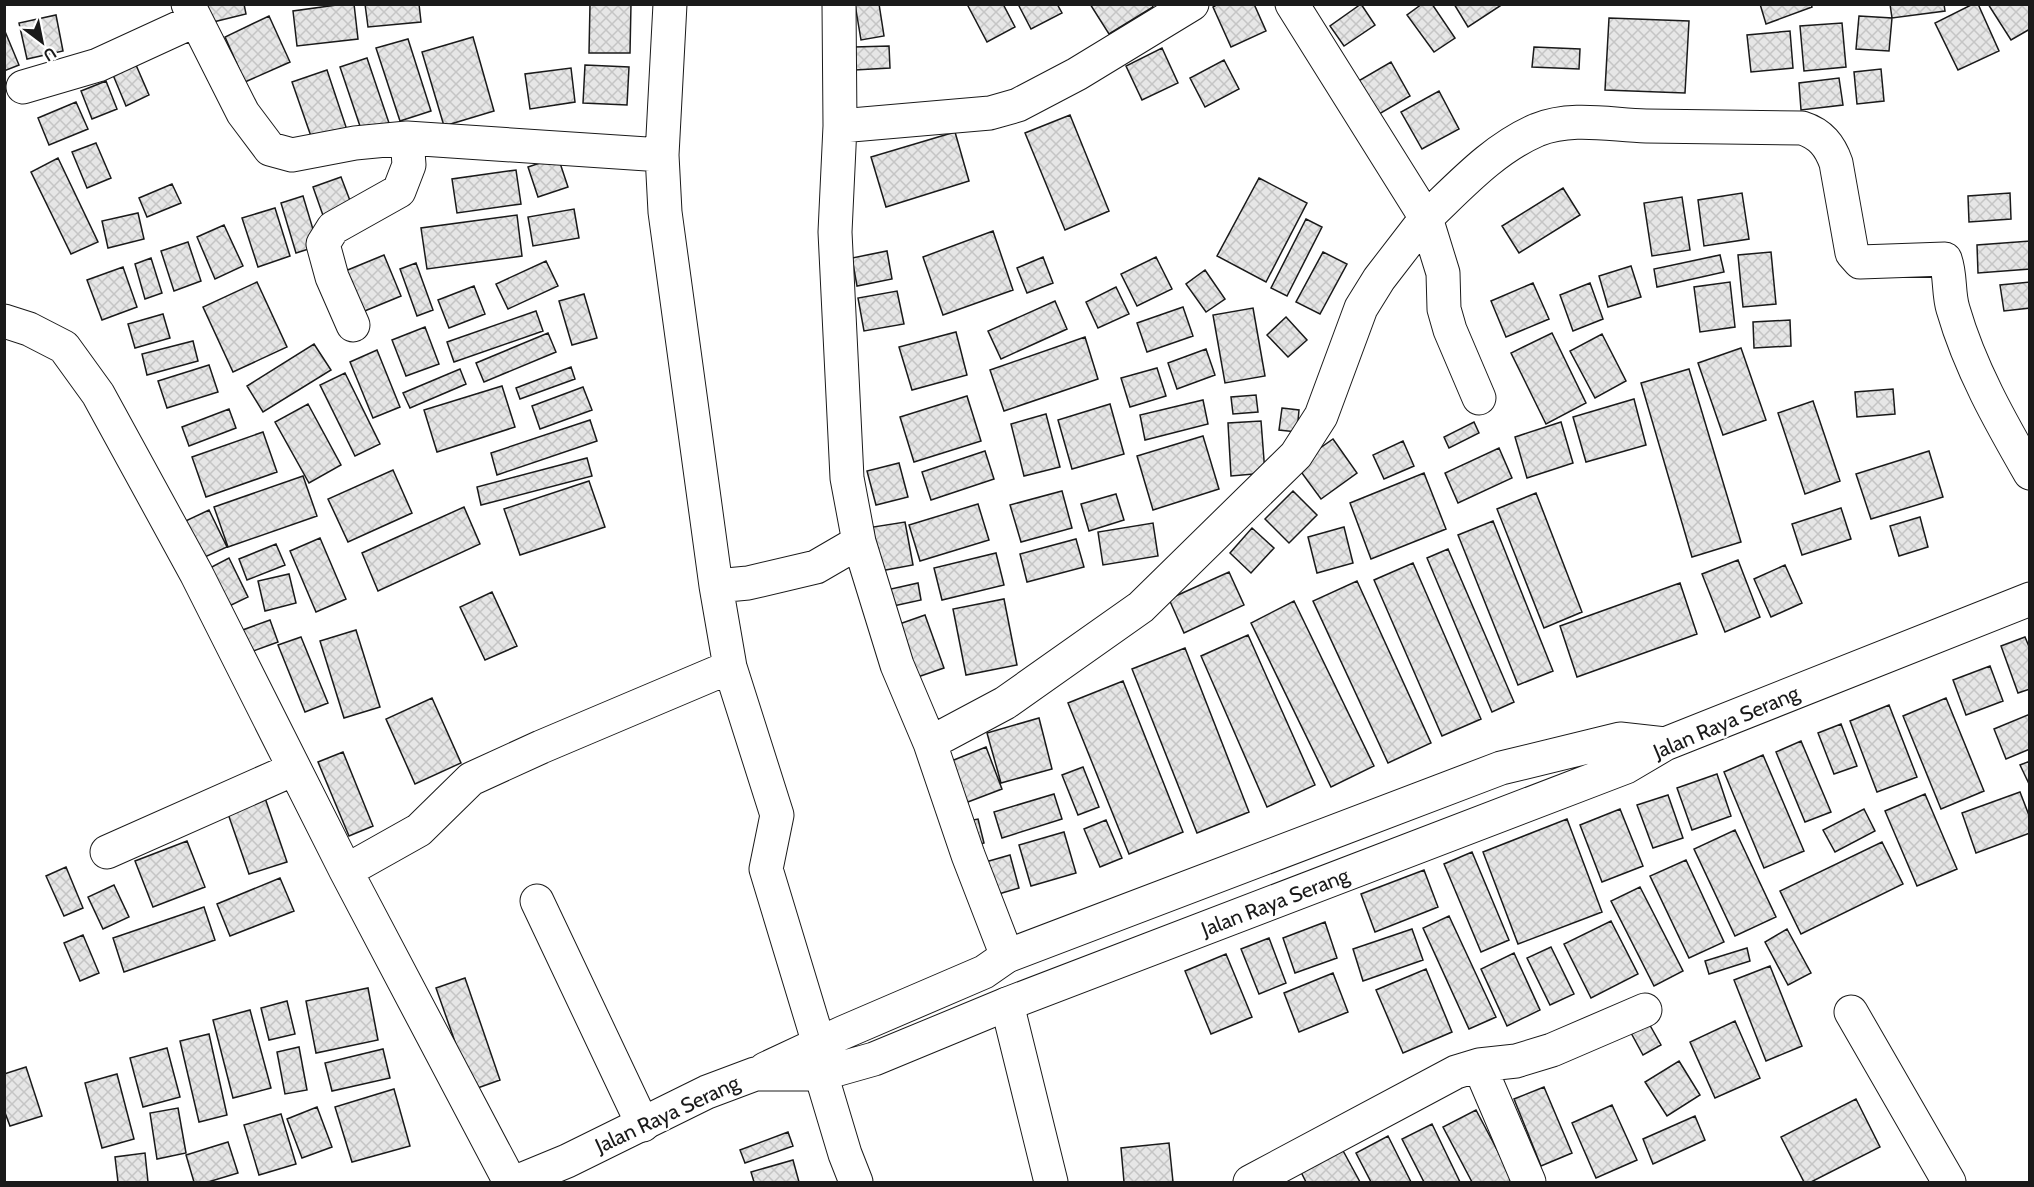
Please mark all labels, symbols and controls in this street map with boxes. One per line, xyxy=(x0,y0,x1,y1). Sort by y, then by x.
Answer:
north arrow xyxy=(12,12,72,72)
text: U xyxy=(40,43,60,65)
street label: Jalan Raya Serang xyxy=(1648,680,1803,764)
street label: Jalan Raya Serang xyxy=(1197,862,1353,942)
street label: Jalan Raya Serang xyxy=(590,1069,743,1159)

